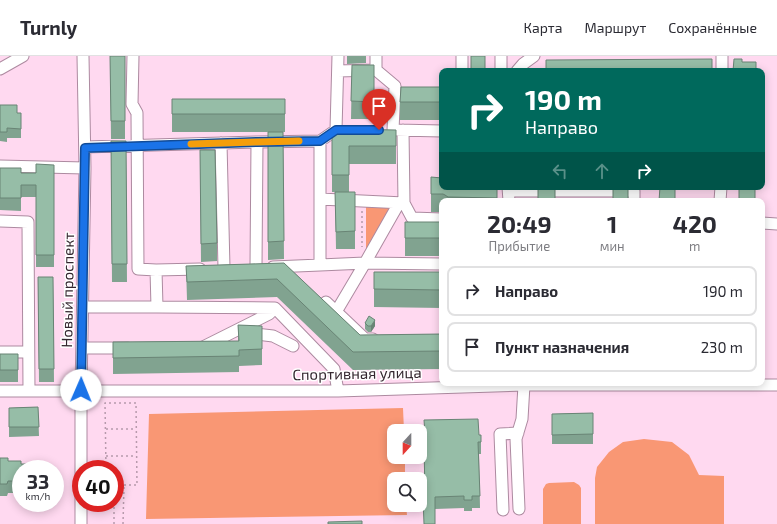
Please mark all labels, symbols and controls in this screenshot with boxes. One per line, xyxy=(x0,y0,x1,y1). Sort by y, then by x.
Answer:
text: Turnly xyxy=(20,16,77,39)
text: Карта xyxy=(524,19,562,36)
text: Маршрут xyxy=(584,19,646,36)
text: Сохранённые xyxy=(668,19,757,36)
text: 190 m xyxy=(525,82,602,116)
icon: right xyxy=(459,84,511,136)
pin xyxy=(362,89,396,130)
icon: arrive xyxy=(368,95,390,117)
text: Направо xyxy=(525,116,598,138)
icon: left xyxy=(549,160,571,182)
icon: ahead xyxy=(591,160,613,182)
icon: right xyxy=(633,160,655,182)
text: 20:49 xyxy=(487,209,552,238)
text: 1 xyxy=(607,209,617,238)
text: 420 xyxy=(673,209,717,238)
street label: Новый проспект xyxy=(57,232,77,348)
text: Прибытие xyxy=(488,238,550,254)
text: мин xyxy=(600,238,625,254)
text: m xyxy=(689,238,700,254)
icon: right xyxy=(461,280,483,302)
text: Направо xyxy=(495,282,558,300)
text: 190 m xyxy=(703,282,743,300)
icon: arrive xyxy=(461,336,483,358)
text: Пункт назначения xyxy=(495,338,629,356)
text: 230 m xyxy=(701,338,743,356)
street label: Спортивная улица xyxy=(292,363,422,384)
position arrow xyxy=(60,369,102,411)
north arrow xyxy=(387,424,427,464)
map controls xyxy=(387,424,427,512)
speed limit sign: 40 xyxy=(72,460,124,512)
text: 33 xyxy=(27,469,49,493)
button: search xyxy=(387,472,427,512)
text: km/h xyxy=(26,490,50,502)

